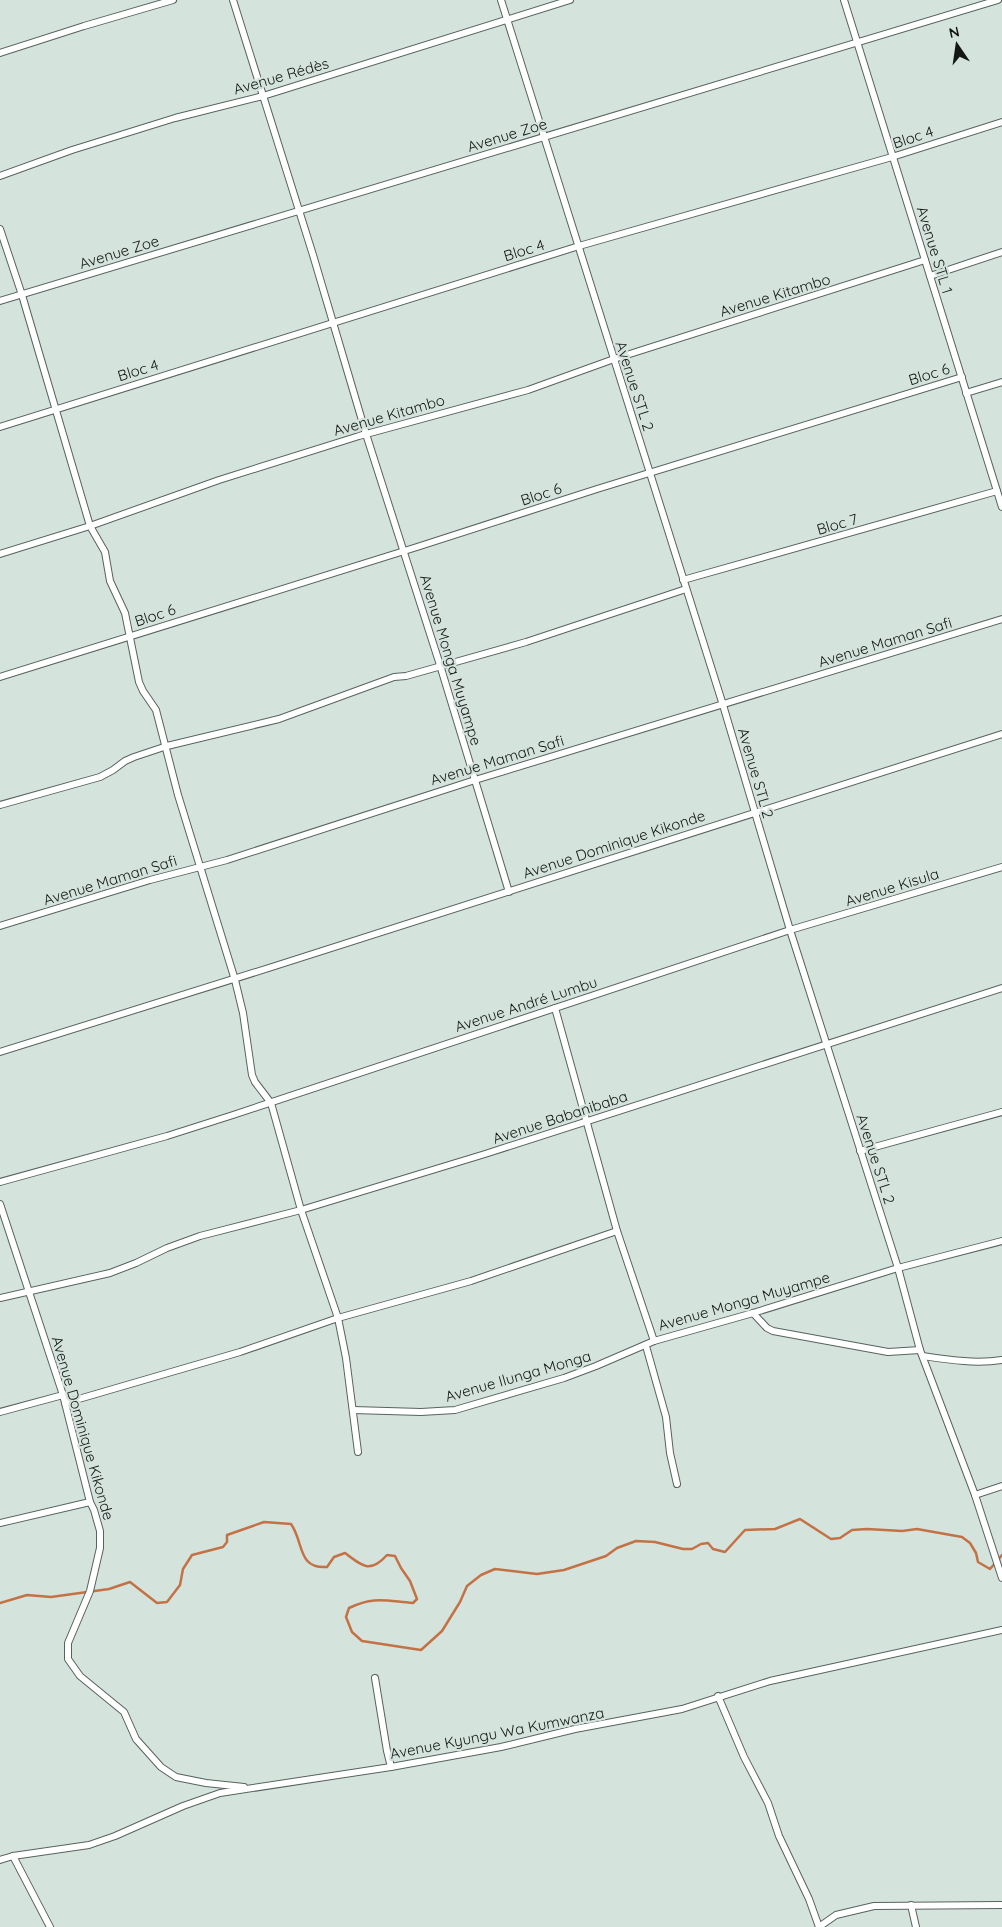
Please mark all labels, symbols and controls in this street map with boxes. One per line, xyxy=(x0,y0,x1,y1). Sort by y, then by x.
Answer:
north arrow xyxy=(932,20,982,70)
text: N xyxy=(947,22,961,42)
street label: Avenue Rédès xyxy=(231,53,331,99)
street label: Avenue Zoe xyxy=(465,114,549,156)
street label: Bloc 4 xyxy=(890,121,936,153)
street label: Avenue STL 1 xyxy=(913,204,957,296)
street label: Avenue Zoe xyxy=(77,231,161,273)
street label: Bloc 4 xyxy=(501,235,547,265)
street label: Avenue Kitambo xyxy=(717,269,833,321)
street label: Avenue STL 2 xyxy=(612,339,658,433)
street label: Bloc 4 xyxy=(115,355,161,385)
street label: Bloc 6 xyxy=(906,359,952,389)
street label: Avenue Kitambo xyxy=(331,390,447,440)
street label: Bloc 6 xyxy=(518,478,564,510)
street label: Bloc 7 xyxy=(814,509,860,539)
street label: Avenue Monga Muyampe xyxy=(416,572,486,748)
street label: Bloc 6 xyxy=(132,599,178,631)
street label: Avenue Maman Safi xyxy=(816,613,954,671)
street label: Avenue STL 2 xyxy=(734,726,778,820)
street label: Avenue Maman Safi xyxy=(428,731,566,789)
street label: Avenue Dominique Kikonde xyxy=(520,806,708,882)
street label: Avenue Maman Safi xyxy=(41,851,179,909)
street label: Avenue Kisula xyxy=(843,864,941,910)
street label: Avenue André Lumbu xyxy=(452,972,600,1036)
street label: Avenue Babanibaba xyxy=(490,1086,630,1148)
street label: Avenue STL 2 xyxy=(853,1112,899,1206)
street label: Avenue Monga Muyampe xyxy=(656,1267,832,1335)
street label: Avenue Dominique Kikonde xyxy=(48,1334,118,1522)
street label: Avenue Ilunga Monga xyxy=(443,1346,593,1406)
street label: Avenue Kyungu Wa Kumwanza xyxy=(388,1703,606,1763)

